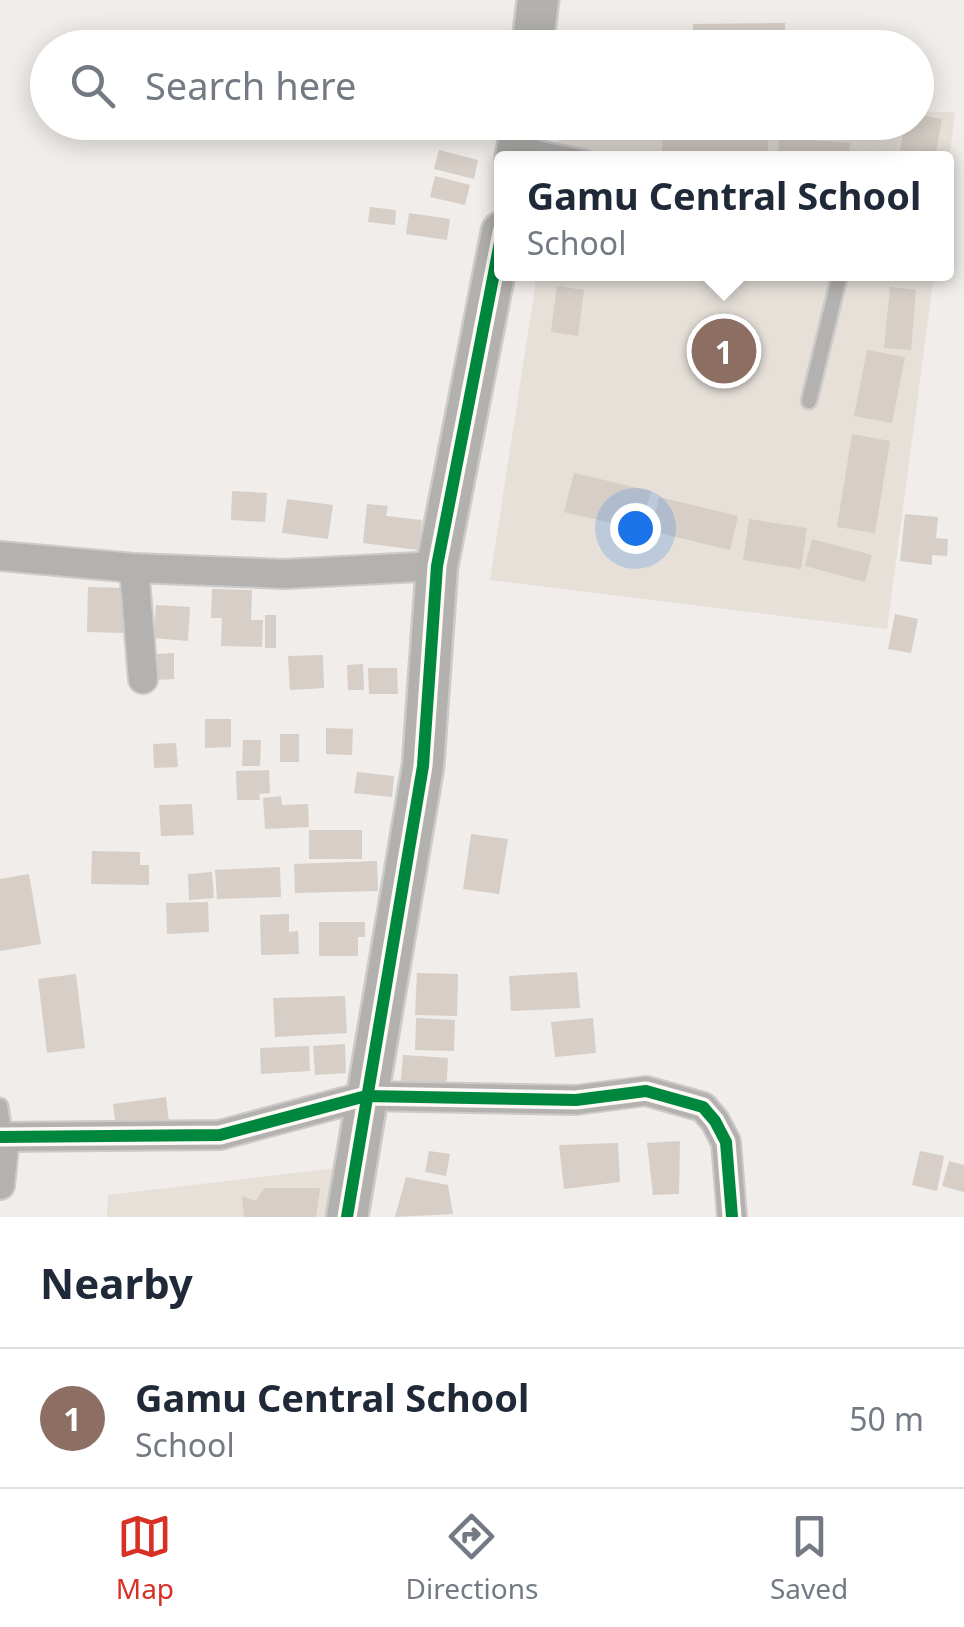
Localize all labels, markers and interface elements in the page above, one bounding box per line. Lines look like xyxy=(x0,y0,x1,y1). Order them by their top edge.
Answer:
search box xyxy=(30,30,934,140)
icon: search xyxy=(65,58,120,113)
text: Search here xyxy=(145,59,356,111)
popup xyxy=(494,151,954,281)
text: Gamu Central School xyxy=(527,169,921,221)
text: School xyxy=(527,221,626,264)
pin: 1 xyxy=(692,314,756,388)
your location xyxy=(610,503,661,554)
text: Nearby xyxy=(40,1254,193,1311)
text: Gamu Central School xyxy=(135,1371,529,1423)
text: 1 xyxy=(63,1397,82,1440)
text: 50 m xyxy=(849,1397,924,1440)
text: School xyxy=(135,1423,235,1466)
tab: Map xyxy=(116,1509,174,1607)
tab: Directions xyxy=(406,1509,538,1607)
tab: Saved xyxy=(770,1509,848,1607)

